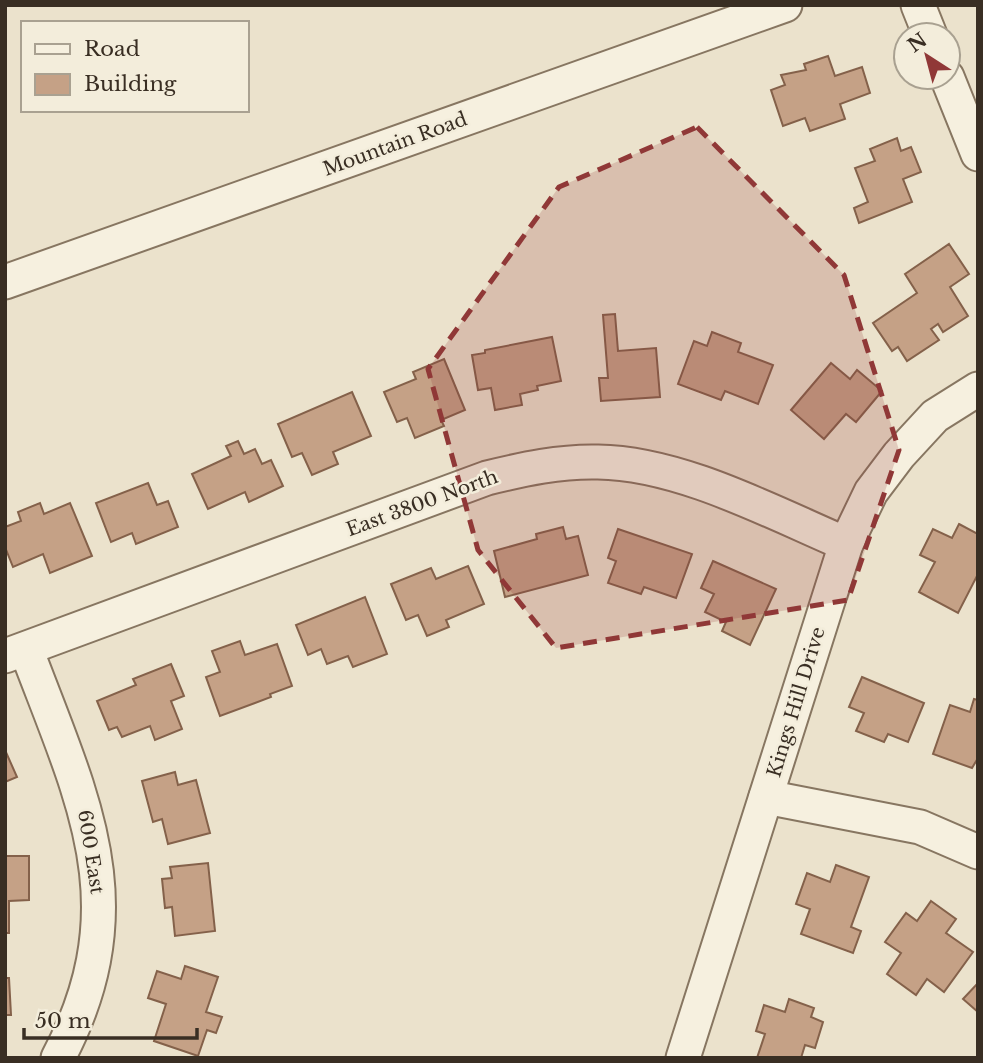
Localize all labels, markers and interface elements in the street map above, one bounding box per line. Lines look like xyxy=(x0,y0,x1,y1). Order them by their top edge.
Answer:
legend xyxy=(21,21,248,112)
north arrow xyxy=(892,21,962,91)
text: N xyxy=(903,28,931,57)
text: Road xyxy=(84,36,140,62)
text: Building xyxy=(84,71,177,97)
street label: Mountain Road xyxy=(320,107,470,181)
street label: East 3800 North xyxy=(343,465,501,541)
street label: Kings Hill Drive xyxy=(762,624,830,780)
street label: 600 East xyxy=(73,808,109,897)
scale bar xyxy=(24,996,198,1040)
text: 50 m xyxy=(35,1008,91,1034)

